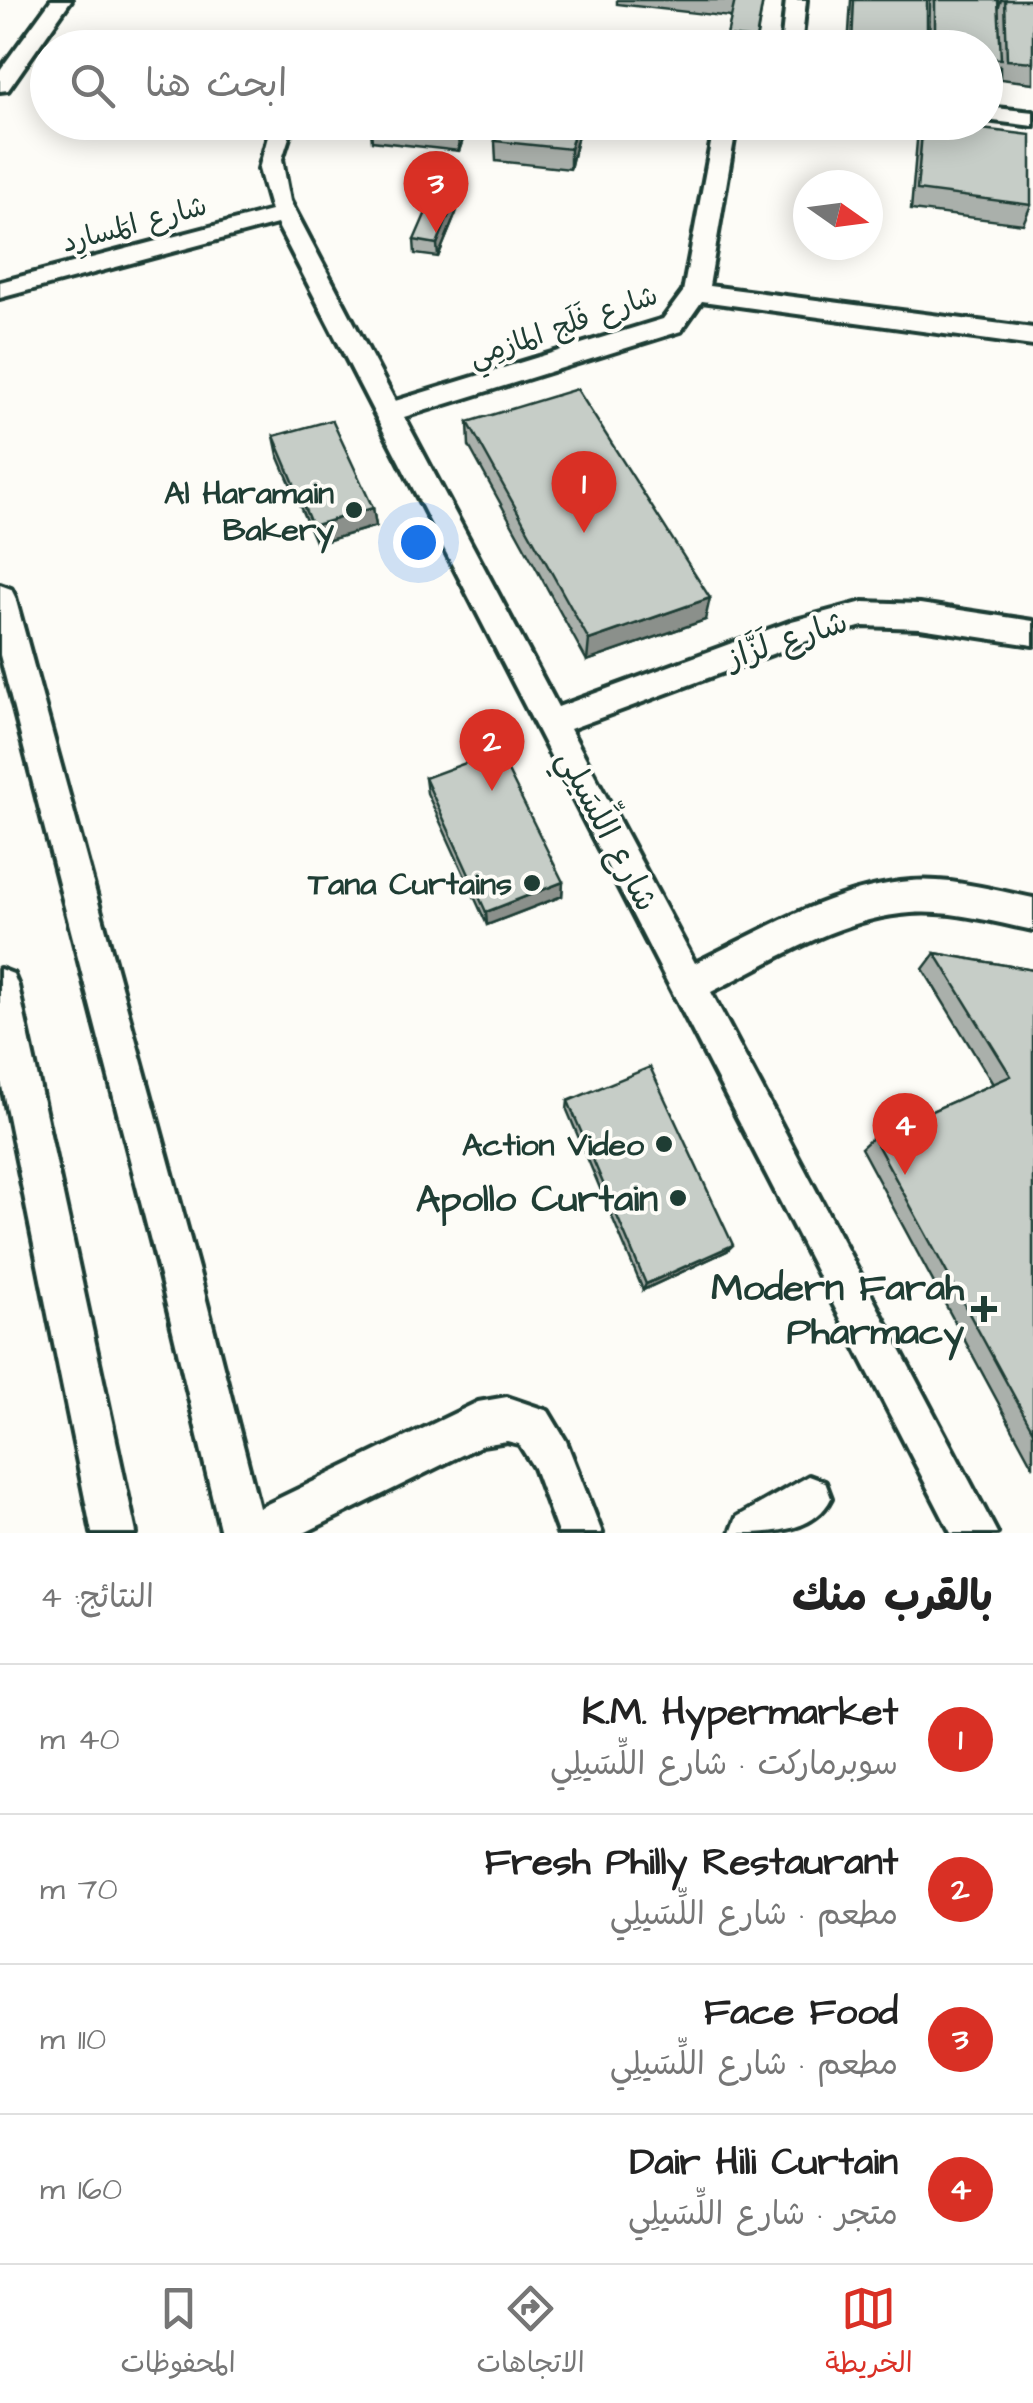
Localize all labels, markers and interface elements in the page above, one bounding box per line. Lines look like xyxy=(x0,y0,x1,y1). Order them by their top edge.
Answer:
search box xyxy=(30,30,1003,140)
icon: search xyxy=(65,58,120,113)
text: ابحث هنا xyxy=(145,59,287,111)
pin: 3 xyxy=(404,150,468,233)
north arrow xyxy=(793,170,883,260)
street label: شارع المَسارِد xyxy=(58,186,211,263)
street label: شارع فَلَج المازمِي xyxy=(464,275,664,381)
pin: 1 xyxy=(552,450,616,533)
place label: Al Haramain Bakery xyxy=(164,471,334,554)
marker: Al Haramain Bakery xyxy=(343,499,365,521)
your location xyxy=(393,517,444,568)
street label: شارع لَزَّاز xyxy=(719,600,854,682)
pin: 2 xyxy=(460,708,524,791)
street label: شارع اللِّسَيلِي xyxy=(542,739,673,921)
place label: Tana Curtains xyxy=(307,862,512,907)
marker: Tana Curtains xyxy=(521,872,543,894)
pin: 4 xyxy=(872,1092,938,1175)
place label: Action Video xyxy=(462,1123,645,1168)
marker: Action Video xyxy=(653,1133,675,1155)
place label: Apollo Curtain xyxy=(416,1174,658,1227)
marker: Apollo Curtain xyxy=(667,1187,689,1209)
place label: Modern Farah Pharmacy xyxy=(711,1263,965,1361)
marker: Modern Farah Pharmacy xyxy=(973,1298,995,1320)
text: بالقرب منك xyxy=(792,1569,993,1627)
text: النتائج: 4 xyxy=(40,1575,154,1620)
text: K.M. Hypermarket xyxy=(582,1687,898,1739)
text: 40 m xyxy=(40,1717,120,1762)
text: 1 xyxy=(958,1717,963,1762)
text: سوبرماركت · شارع اللِّسَيلِي xyxy=(550,1742,898,1787)
text: Fresh Philly Restaurant xyxy=(485,1837,898,1889)
text: 70 m xyxy=(40,1867,118,1912)
text: 2 xyxy=(951,1867,970,1912)
text: مطعم · شارع اللِّسَيلِي xyxy=(610,1892,898,1937)
text: Face Food xyxy=(704,1987,898,2039)
text: 110 m xyxy=(40,2017,106,2062)
text: 3 xyxy=(952,2017,969,2062)
text: مطعم · شارع اللِّسَيلِي xyxy=(610,2042,898,2087)
text: Dair Hili Curtain xyxy=(630,2137,898,2189)
text: 160 m xyxy=(40,2167,122,2212)
text: 4 xyxy=(950,2167,971,2212)
text: متجر · شارع اللِّسَيلِي xyxy=(628,2192,898,2237)
tab: المحفوظات xyxy=(120,2281,236,2387)
tab: الاتجاهات xyxy=(476,2281,585,2387)
tab: الخريطة xyxy=(825,2281,913,2387)

